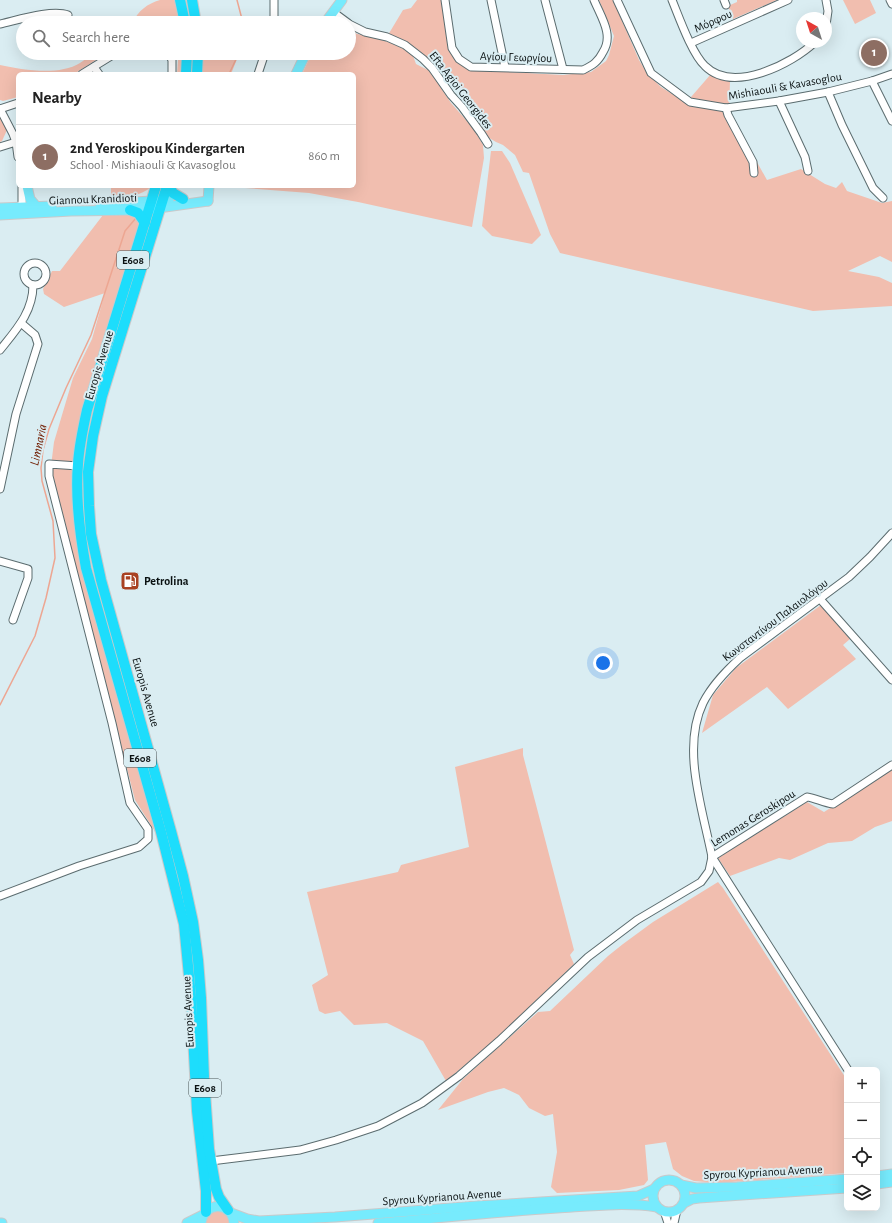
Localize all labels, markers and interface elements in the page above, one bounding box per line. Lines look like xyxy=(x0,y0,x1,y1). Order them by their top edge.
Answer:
street label: Μόρφου xyxy=(692,7,734,35)
north arrow xyxy=(796,12,832,48)
search box xyxy=(16,16,356,60)
icon: search xyxy=(30,27,52,49)
text: Search here xyxy=(62,30,130,45)
pin: 1 xyxy=(861,38,887,68)
street label: Efta Agioi Georgides xyxy=(427,49,495,131)
street label: Αγίου Γεωργίου xyxy=(480,50,552,64)
street label: Mishiaouli & Kavasoglou xyxy=(727,70,843,102)
text: Nearby xyxy=(32,89,82,106)
text: 2nd Yeroskipou Kindergarten xyxy=(70,141,245,156)
text: 1 xyxy=(43,150,47,163)
text: 860 m xyxy=(308,150,340,163)
text: School · Mishiaouli & Kavasoglou xyxy=(70,159,236,172)
street label: Giannou Kranidioti xyxy=(49,191,137,207)
road number: E608 xyxy=(117,251,149,269)
street label: Europis Avenue xyxy=(83,329,115,401)
water label: Limnaria xyxy=(28,423,50,467)
fuel station icon: Petrolina xyxy=(119,570,141,592)
place label: Petrolina xyxy=(144,575,189,587)
street label: Κωνσταντίνου Παλαιολόγου xyxy=(720,576,830,663)
your location xyxy=(593,653,613,673)
street label: Europis Avenue xyxy=(130,656,162,728)
road number: E608 xyxy=(124,749,156,767)
street label: Lemonas Geroskipou xyxy=(709,787,797,849)
street label: Europis Avenue xyxy=(180,976,196,1048)
map controls xyxy=(844,1067,880,1211)
button: + xyxy=(844,1067,880,1103)
road number: E608 xyxy=(189,1079,221,1097)
button: − xyxy=(844,1103,880,1139)
button: locate xyxy=(844,1139,880,1175)
street label: Spyrou Kyprianou Avenue xyxy=(703,1163,823,1182)
button: layers xyxy=(844,1175,880,1211)
street label: Spyrou Kyprianou Avenue xyxy=(382,1187,502,1208)

